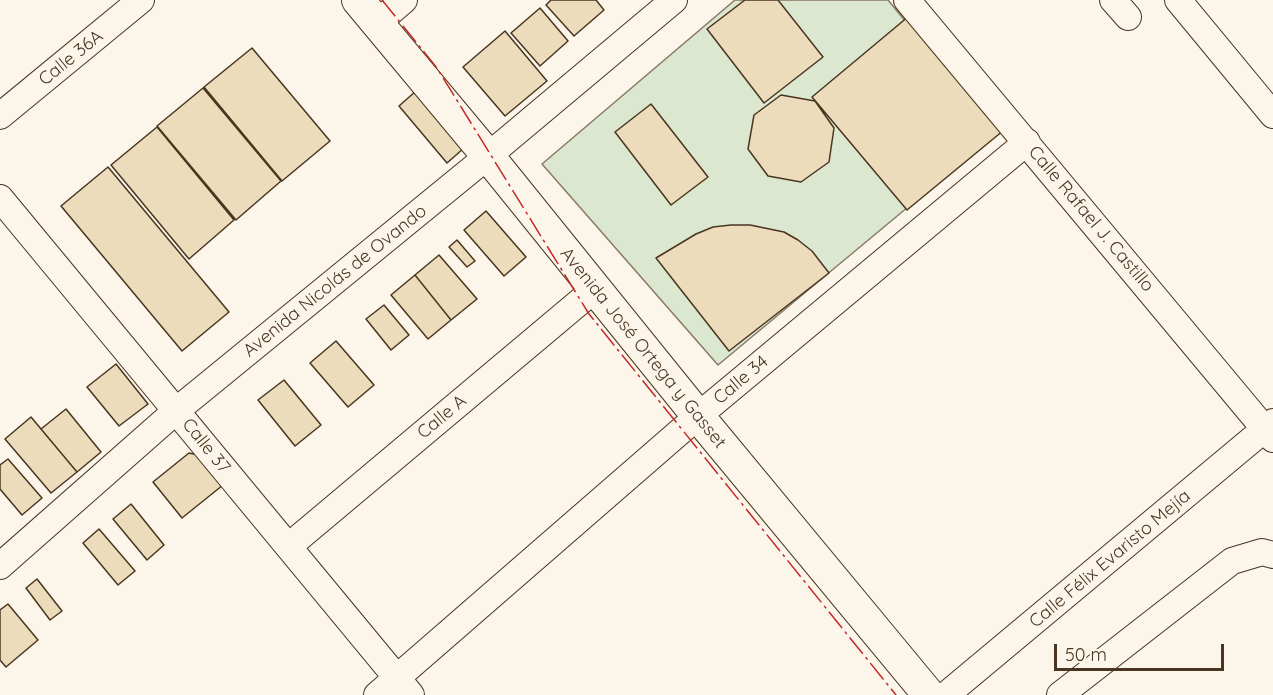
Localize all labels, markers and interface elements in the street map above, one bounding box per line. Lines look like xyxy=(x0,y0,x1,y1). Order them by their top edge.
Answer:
street label: Calle 36A xyxy=(34,26,108,90)
street label: Calle Rafael J. Castillo xyxy=(1024,142,1158,296)
street label: Avenida Nicolás de Ovando xyxy=(239,200,431,362)
street label: Avenida José Ortega y Gasset xyxy=(555,243,731,453)
street label: Calle 34 xyxy=(709,351,773,409)
street label: Calle A xyxy=(413,390,471,444)
street label: Calle 37 xyxy=(177,414,235,478)
street label: Calle Félix Evaristo Mejía xyxy=(1025,485,1195,633)
scale bar xyxy=(1057,632,1226,670)
text: 50 m xyxy=(1065,643,1107,666)

